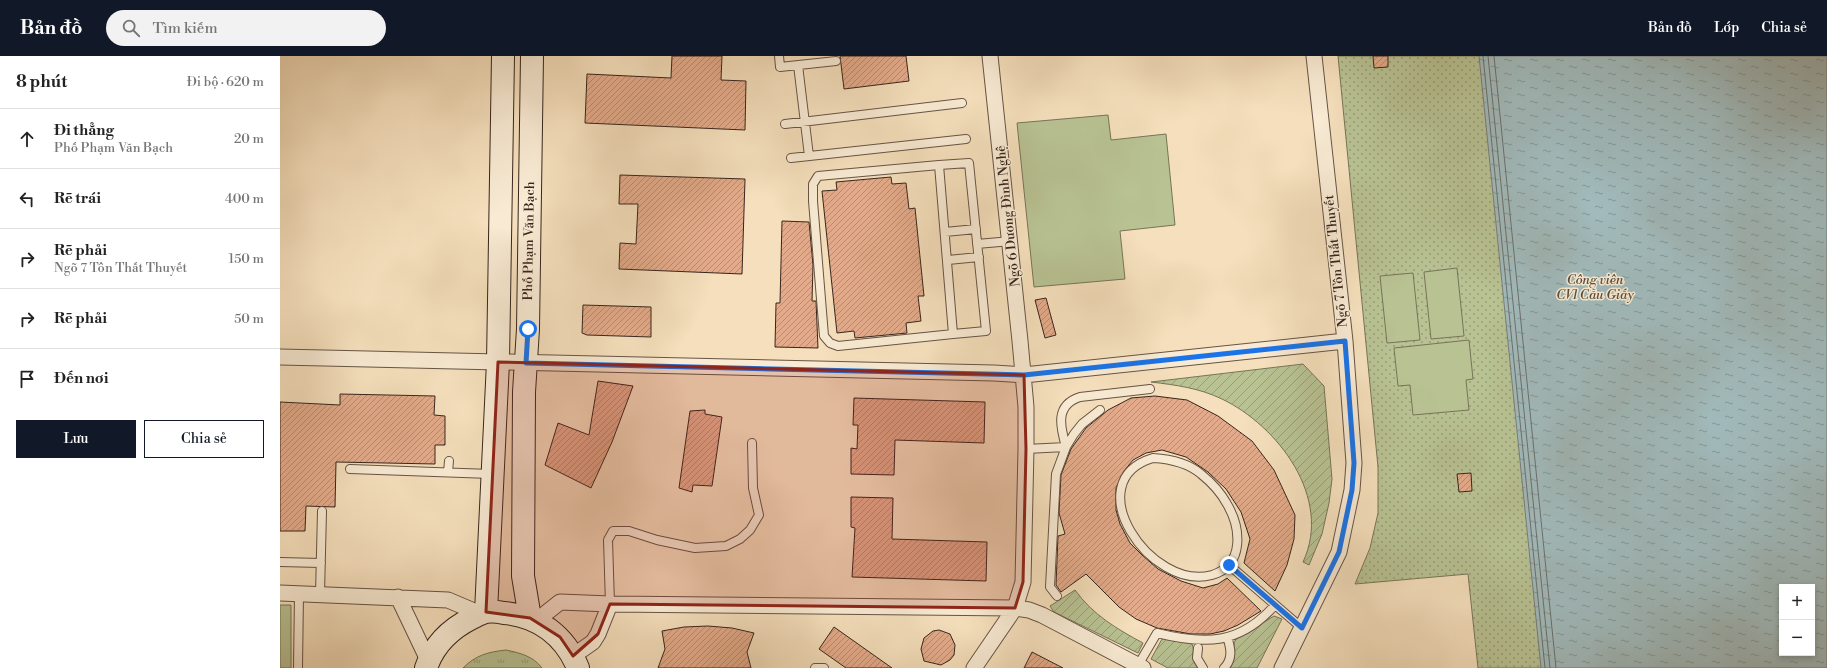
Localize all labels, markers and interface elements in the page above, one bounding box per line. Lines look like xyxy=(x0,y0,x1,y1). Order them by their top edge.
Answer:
search box xyxy=(106,10,386,46)
text: Bản đồ xyxy=(20,16,82,40)
icon: search xyxy=(120,17,142,39)
text: Tìm kiếm xyxy=(152,19,218,38)
text: Bản đồ xyxy=(1648,19,1692,37)
text: Lớp xyxy=(1714,19,1739,37)
text: Chia sẻ xyxy=(1761,19,1807,37)
text: 8 phút xyxy=(16,71,67,93)
text: Đi bộ · 620 m xyxy=(187,74,264,90)
text: Đi thẳng xyxy=(54,121,114,140)
icon: ahead xyxy=(16,128,38,150)
text: 20 m xyxy=(234,131,264,147)
text: Phố Phạm Văn Bạch xyxy=(54,140,173,156)
street label: Ngõ 6 Dương Đình Nghệ xyxy=(993,144,1023,288)
street label: Phố Phạm Văn Bạch xyxy=(520,181,538,301)
icon: left xyxy=(16,188,38,210)
text: Rẽ trái xyxy=(54,189,101,208)
text: 400 m xyxy=(225,191,264,207)
street label: Ngõ 7 Tôn Thất Thuyết xyxy=(1321,194,1351,328)
text: Rẽ phải xyxy=(54,241,107,260)
icon: right xyxy=(16,248,38,270)
text: 150 m xyxy=(229,251,264,267)
text: Ngõ 7 Tôn Thất Thuyết xyxy=(54,260,187,276)
park label: Công viên CV1 Cầu Giấy xyxy=(1556,272,1634,303)
icon: right xyxy=(16,308,38,330)
text: Rẽ phải xyxy=(54,309,107,328)
text: 50 m xyxy=(234,311,264,327)
route start xyxy=(519,320,537,338)
icon: arrive xyxy=(16,368,38,390)
text: Đến nơi xyxy=(54,369,108,388)
button: Lưu xyxy=(16,420,136,458)
button: Chia sẻ xyxy=(144,420,264,458)
route end xyxy=(1220,556,1238,574)
map controls xyxy=(1779,584,1815,656)
button: + xyxy=(1779,584,1815,620)
button: − xyxy=(1779,620,1815,656)

